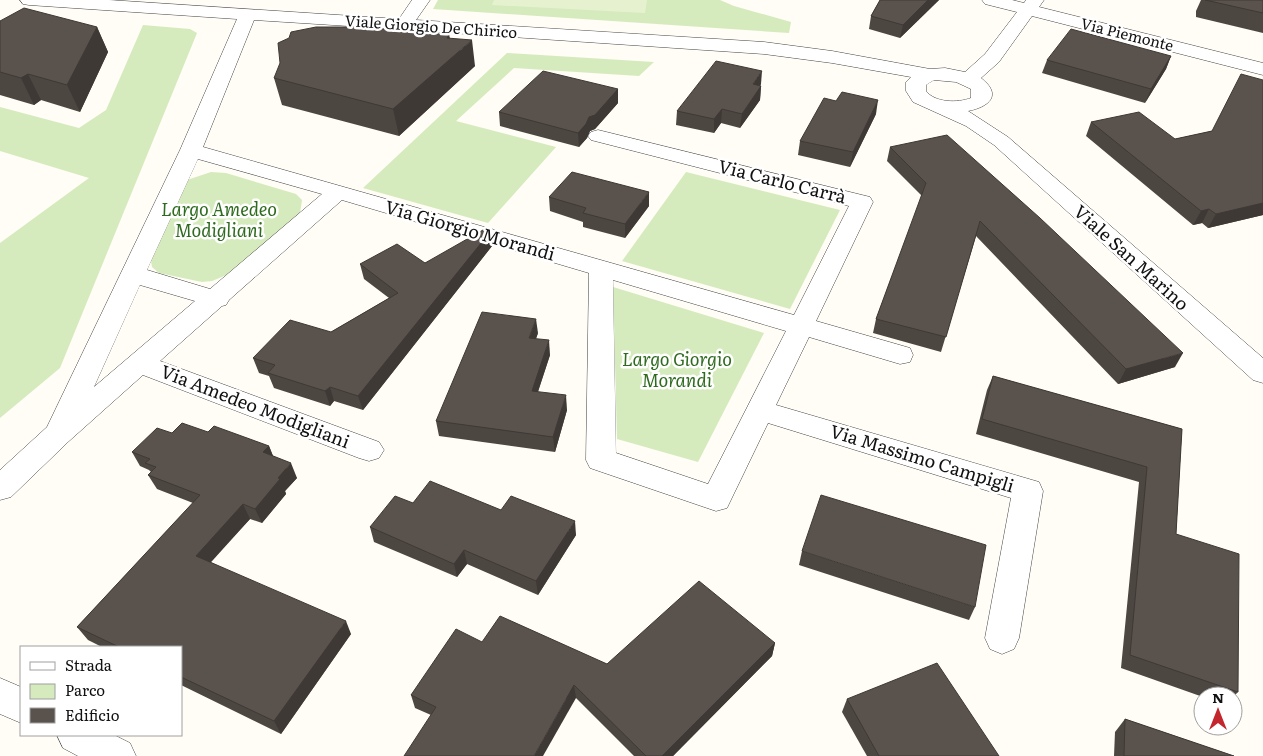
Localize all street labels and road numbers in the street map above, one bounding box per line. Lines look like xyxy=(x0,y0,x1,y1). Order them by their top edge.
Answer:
street label: Viale Giorgio De Chirico xyxy=(344,8,518,43)
street label: Via Piemonte xyxy=(1079,11,1176,56)
street label: Via Carlo Carrà xyxy=(716,152,849,210)
street label: Via Giorgio Morandi xyxy=(382,192,559,267)
street label: Viale San Marino xyxy=(1068,198,1196,316)
street label: Via Amedeo Modigliani xyxy=(157,357,354,454)
street label: Via Massimo Campigli xyxy=(827,417,1018,498)

